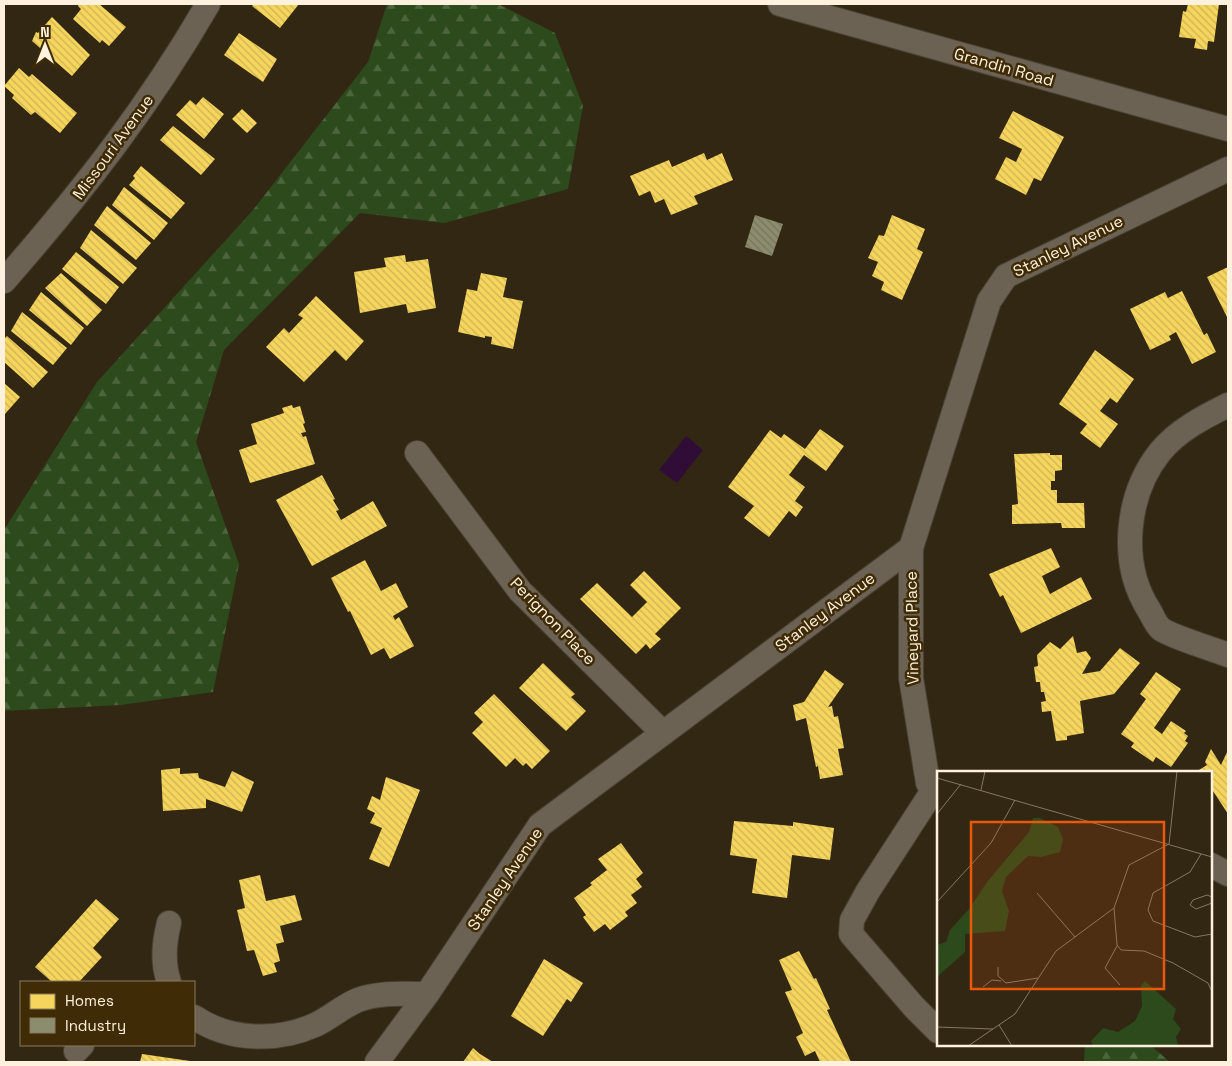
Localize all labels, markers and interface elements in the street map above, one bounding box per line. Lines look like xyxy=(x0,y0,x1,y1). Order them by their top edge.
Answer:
north arrow xyxy=(20,20,70,70)
text: N xyxy=(40,23,50,41)
street label: Grandin Road xyxy=(952,43,1056,91)
street label: Missouri Avenue xyxy=(68,90,158,204)
street label: Stanley Avenue xyxy=(1010,210,1126,282)
street label: Stanley Avenue xyxy=(771,568,879,656)
street label: Vineyard Place xyxy=(901,571,923,685)
street label: Perignon Place xyxy=(506,573,600,669)
inset map xyxy=(937,771,1212,1046)
street label: Stanley Avenue xyxy=(463,823,547,935)
legend xyxy=(20,981,195,1046)
text: Homes xyxy=(65,991,114,1010)
text: Industry xyxy=(65,1016,126,1035)

